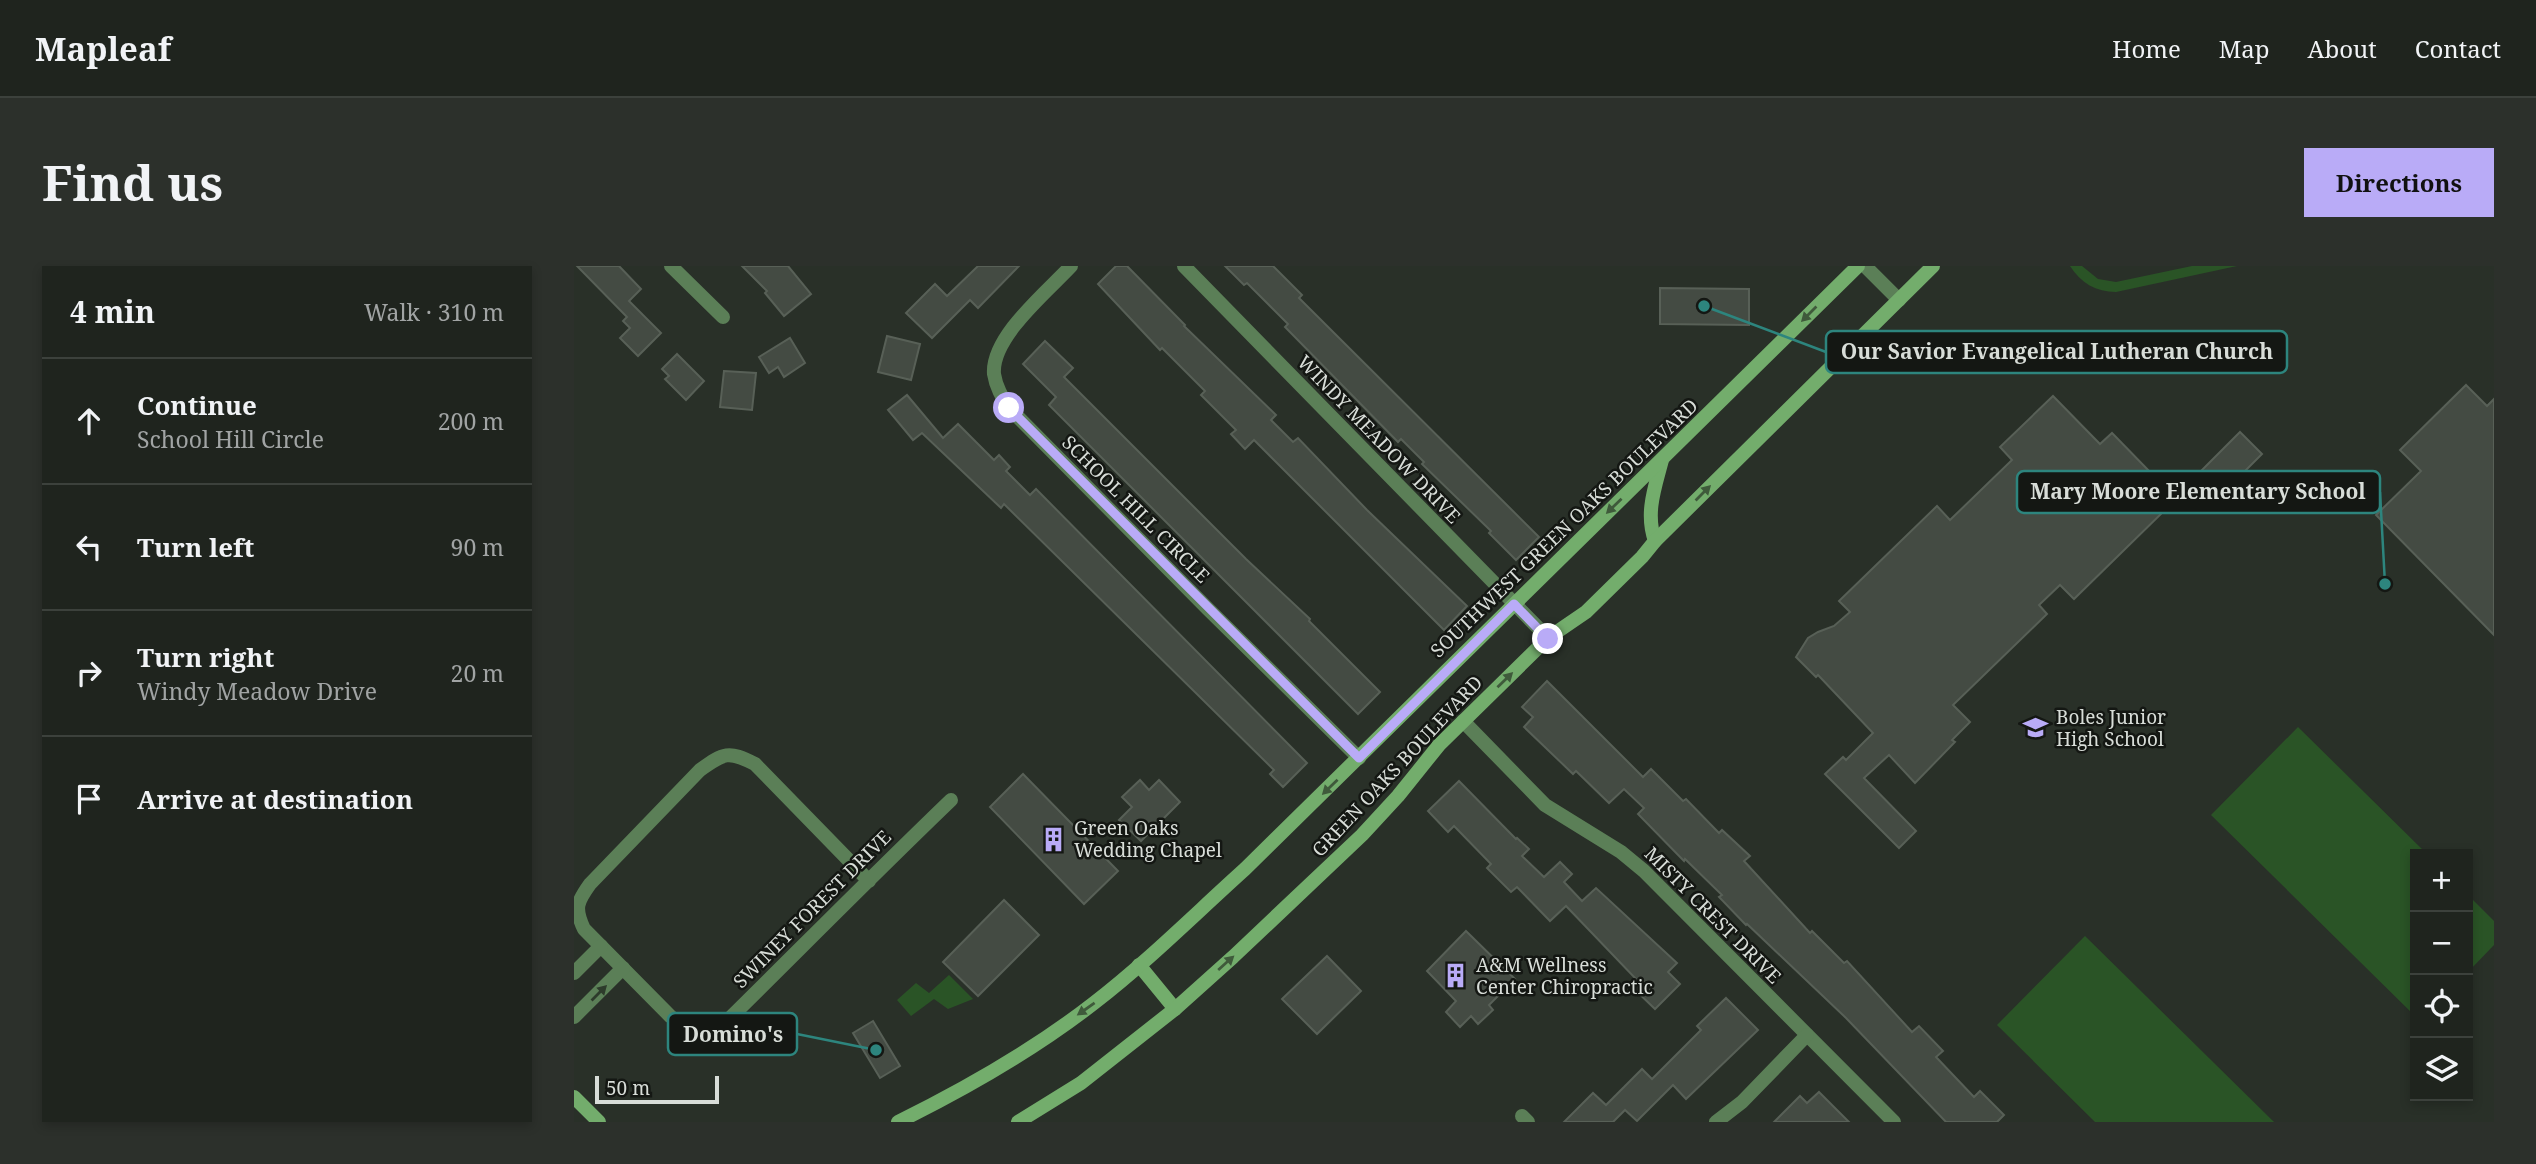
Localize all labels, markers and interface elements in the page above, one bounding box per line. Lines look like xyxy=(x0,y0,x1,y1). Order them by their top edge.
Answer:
text: Mapleaf xyxy=(35,26,171,71)
text: Home xyxy=(2112,32,2181,65)
text: Map xyxy=(2219,32,2270,65)
text: About xyxy=(2308,32,2377,65)
text: Contact xyxy=(2415,32,2501,65)
button: Directions xyxy=(2304,148,2494,217)
text: Find us xyxy=(42,149,223,215)
text: 4 min xyxy=(70,291,155,332)
text: Walk · 310 m xyxy=(364,296,504,328)
one-way arrow xyxy=(1802,305,1818,322)
callout: Our Savior Evangelical Lutheran Church xyxy=(1826,331,2287,373)
text: Our Savior Evangelical Lutheran Church xyxy=(1841,337,2273,365)
street label: WINDY MEADOW DRIVE xyxy=(1292,349,1467,529)
text: Continue xyxy=(137,387,257,423)
route start xyxy=(993,392,1024,423)
street label: SOUTHWEST GREEN OAKS BOULEVARD xyxy=(1425,393,1703,663)
icon: ahead xyxy=(70,402,108,440)
text: 200 m xyxy=(438,405,504,437)
text: School Hill Circle xyxy=(137,423,324,455)
street label: SCHOOL HILL CIRCLE xyxy=(1057,430,1216,589)
callout: Mary Moore Elementary School xyxy=(2017,471,2380,513)
text: Mary Moore Elementary School xyxy=(2030,477,2366,505)
one-way arrow xyxy=(1694,485,1711,501)
one-way arrow xyxy=(1606,498,1623,514)
icon: left xyxy=(70,528,108,566)
text: Turn left xyxy=(137,529,254,565)
text: 90 m xyxy=(451,531,504,563)
route end xyxy=(1532,623,1563,654)
text: Turn right xyxy=(137,639,274,675)
icon: right xyxy=(70,654,108,692)
text: 20 m xyxy=(451,657,504,689)
street label: GREEN OAKS BOULEVARD xyxy=(1306,670,1488,862)
one-way arrow xyxy=(1496,672,1513,688)
text: Windy Meadow Drive xyxy=(137,675,377,707)
place label: Boles Junior High School xyxy=(2056,704,2166,752)
school or university icon: Boles Junior High School xyxy=(2022,714,2050,742)
one-way arrow xyxy=(1322,778,1339,794)
icon: arrive xyxy=(70,780,108,818)
text: Arrive at destination xyxy=(137,781,413,817)
place label: Green Oaks Wedding Chapel xyxy=(1074,815,1222,863)
street label: SWINEY FOREST DRIVE xyxy=(727,824,897,994)
building icon: Green Oaks Wedding Chapel xyxy=(1040,825,1068,853)
street label: MISTY CREST DRIVE xyxy=(1639,841,1787,989)
map controls xyxy=(2410,849,2473,1101)
button: + xyxy=(2410,849,2473,912)
button: − xyxy=(2410,912,2473,975)
place label: A&M Wellness Center Chiropractic xyxy=(1476,952,1653,1000)
one-way arrow xyxy=(1217,956,1234,972)
building icon: A&M Wellness Center Chiropractic xyxy=(1442,962,1470,990)
button: locate xyxy=(2410,975,2473,1038)
one-way arrow xyxy=(590,984,607,1001)
one-way arrow xyxy=(1077,1002,1095,1016)
callout: Domino's xyxy=(668,1013,797,1055)
text: Domino's xyxy=(683,1020,783,1048)
button: layers xyxy=(2410,1038,2473,1101)
scale bar xyxy=(595,1073,719,1105)
text: 50 m xyxy=(606,1075,650,1101)

